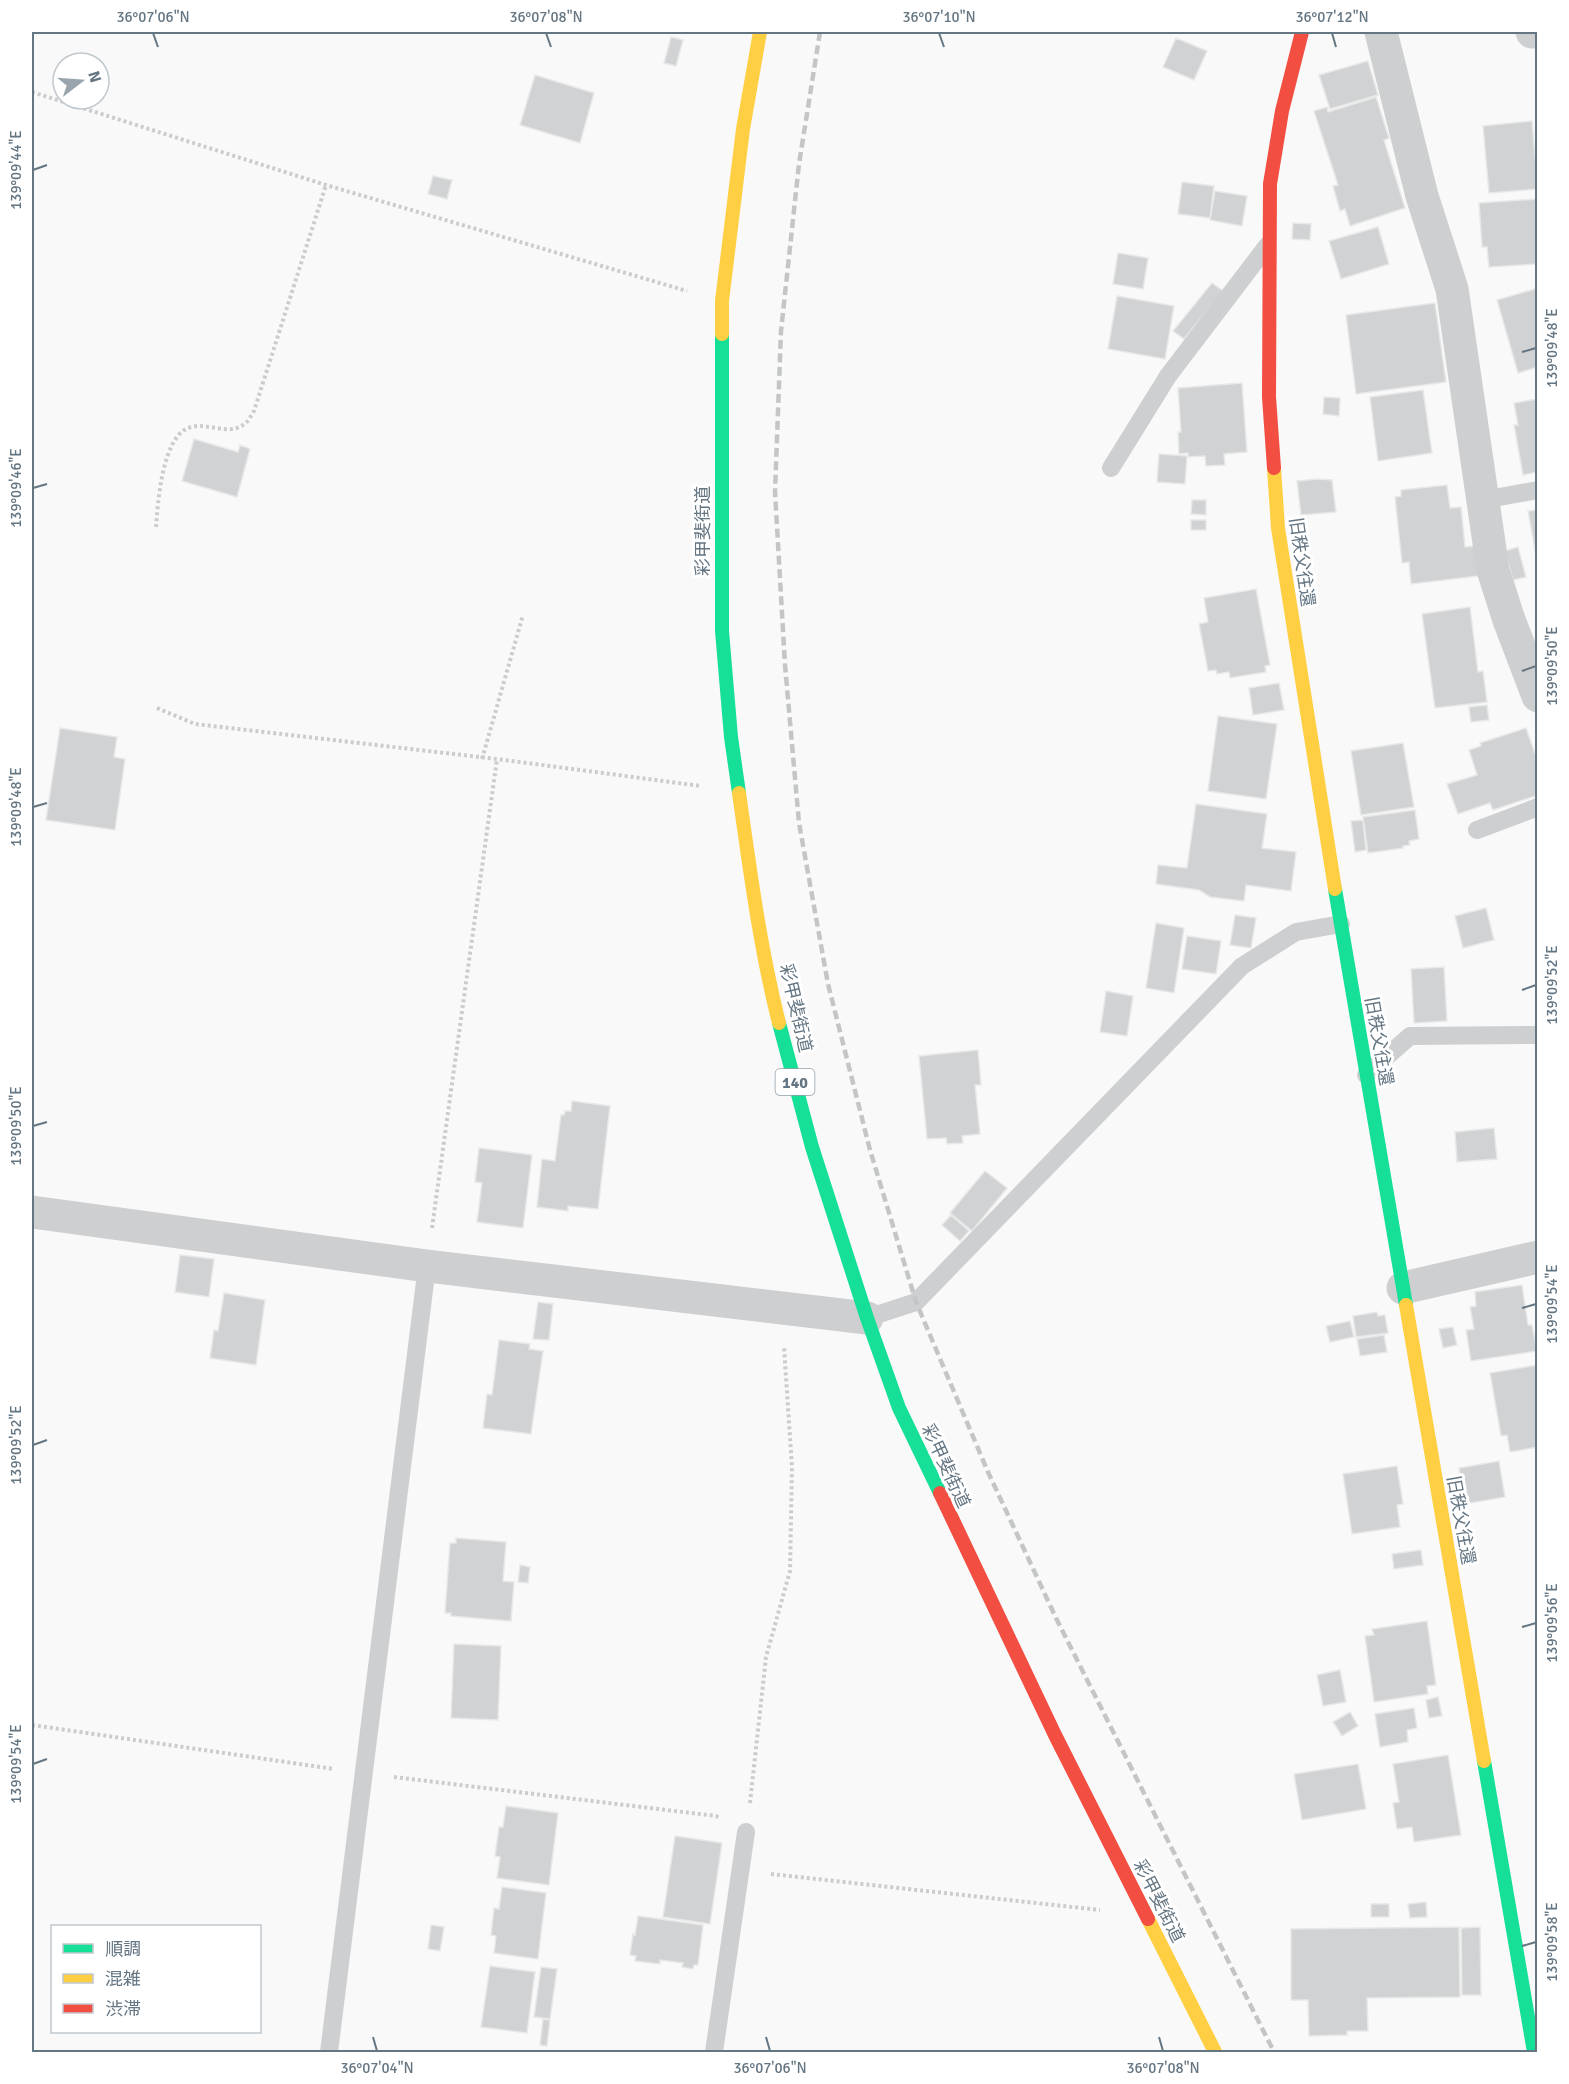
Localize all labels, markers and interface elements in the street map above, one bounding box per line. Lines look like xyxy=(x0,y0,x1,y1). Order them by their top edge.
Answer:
text: 36°07'06"N xyxy=(116,8,190,26)
text: 36°07'08"N xyxy=(509,8,583,26)
text: 36°07'10"N xyxy=(902,8,976,26)
text: 36°07'12"N xyxy=(1295,8,1369,26)
north arrow xyxy=(51,51,111,111)
text: N xyxy=(83,69,106,85)
text: 139°09'44"E xyxy=(7,130,25,210)
text: 139°09'48"E xyxy=(1543,308,1561,388)
text: 139°09'46"E xyxy=(7,448,25,528)
street label: 彩甲斐街道 xyxy=(692,486,714,576)
street label: 旧秩父往還 xyxy=(1285,516,1319,608)
text: 139°09'50"E xyxy=(1543,626,1561,706)
text: 139°09'48"E xyxy=(7,767,25,847)
text: 139°09'52"E xyxy=(1543,945,1561,1025)
street label: 彩甲斐街道 xyxy=(775,962,817,1054)
street label: 旧秩父往還 xyxy=(1360,995,1398,1087)
road number: 140 xyxy=(776,1069,814,1095)
text: 139°09'50"E xyxy=(7,1086,25,1166)
text: 139°09'54"E xyxy=(1543,1264,1561,1344)
text: 139°09'52"E xyxy=(7,1405,25,1485)
street label: 彩甲斐街道 xyxy=(917,1421,975,1511)
street label: 旧秩父往還 xyxy=(1442,1474,1480,1566)
text: 139°09'56"E xyxy=(1543,1583,1561,1663)
text: 139°09'54"E xyxy=(7,1724,25,1804)
street label: 彩甲斐街道 xyxy=(1129,1856,1189,1946)
text: 139°09'58"E xyxy=(1543,1902,1561,1982)
legend xyxy=(51,1925,261,2033)
text: 順調 xyxy=(105,1938,141,1960)
text: 混雑 xyxy=(105,1968,141,1990)
text: 渋滞 xyxy=(105,1998,141,2020)
text: 36°07'04"N xyxy=(340,2059,414,2077)
text: 36°07'06"N xyxy=(733,2059,807,2077)
text: 36°07'08"N xyxy=(1126,2059,1200,2077)

